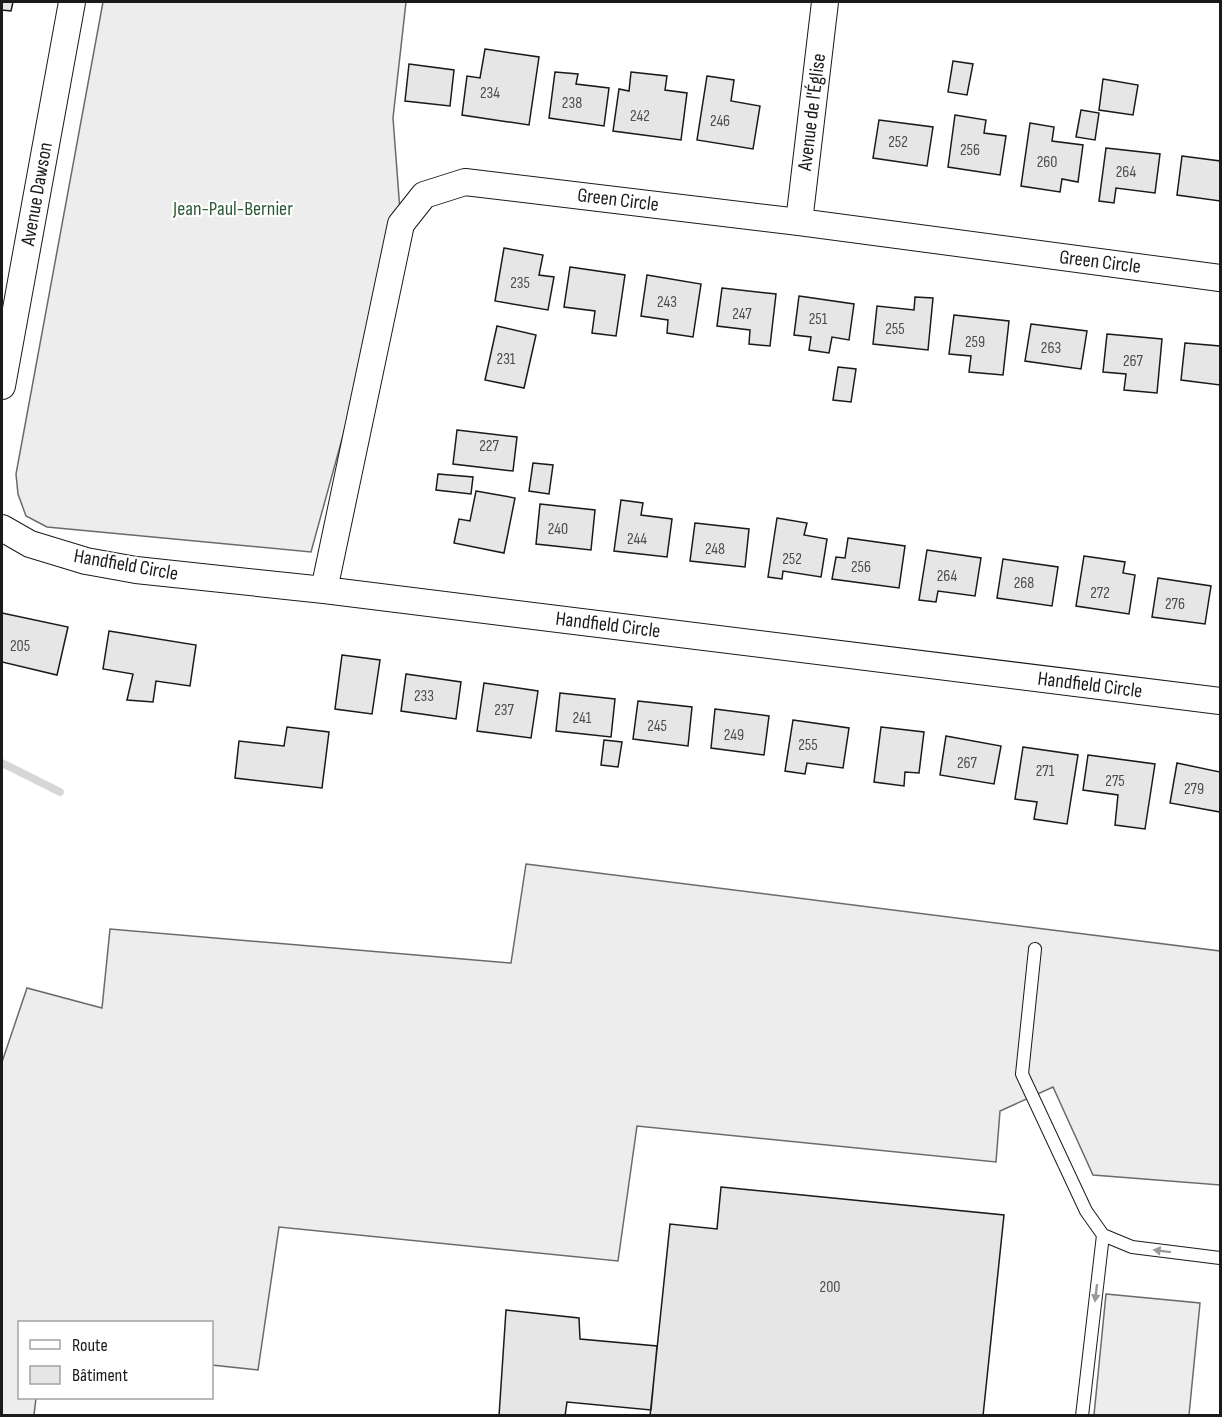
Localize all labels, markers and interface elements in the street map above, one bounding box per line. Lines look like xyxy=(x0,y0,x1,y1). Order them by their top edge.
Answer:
street label: Avenue de l'Église xyxy=(793,52,831,173)
house number: 234 xyxy=(480,84,500,103)
house number: 238 xyxy=(562,94,582,113)
house number: 242 xyxy=(630,107,650,126)
house number: 246 xyxy=(710,112,730,131)
house number: 252 xyxy=(888,133,908,152)
street label: Avenue Dawson xyxy=(16,140,58,249)
house number: 256 xyxy=(960,141,980,160)
house number: 260 xyxy=(1037,153,1057,172)
house number: 264 xyxy=(1116,163,1137,182)
street label: Green Circle xyxy=(576,183,660,217)
park label: Jean-Paul-Bernier xyxy=(172,197,293,221)
street label: Green Circle xyxy=(1058,245,1142,279)
house number: 235 xyxy=(510,274,530,293)
house number: 243 xyxy=(657,293,677,312)
house number: 247 xyxy=(732,305,752,324)
house number: 251 xyxy=(809,310,828,329)
house number: 255 xyxy=(885,320,905,339)
house number: 259 xyxy=(965,333,985,352)
house number: 263 xyxy=(1041,339,1061,358)
house number: 231 xyxy=(497,350,516,369)
house number: 267 xyxy=(1123,352,1144,371)
house number: 227 xyxy=(479,437,499,456)
house number: 240 xyxy=(548,520,568,539)
house number: 244 xyxy=(627,530,647,549)
house number: 248 xyxy=(705,540,725,559)
street label: Handfield Circle xyxy=(72,544,180,586)
house number: 252 xyxy=(782,550,802,569)
house number: 256 xyxy=(851,558,871,577)
house number: 264 xyxy=(937,567,958,586)
house number: 268 xyxy=(1014,574,1034,593)
house number: 272 xyxy=(1090,584,1110,603)
house number: 276 xyxy=(1165,595,1185,614)
street label: Handfield Circle xyxy=(554,607,662,643)
house number: 205 xyxy=(10,637,30,656)
street label: Handfield Circle xyxy=(1036,667,1144,703)
house number: 233 xyxy=(414,687,434,706)
house number: 237 xyxy=(494,701,514,720)
house number: 241 xyxy=(573,709,592,728)
house number: 245 xyxy=(647,717,667,736)
house number: 249 xyxy=(724,726,744,745)
house number: 255 xyxy=(798,736,818,755)
house number: 267 xyxy=(957,754,978,773)
house number: 271 xyxy=(1036,762,1055,781)
house number: 275 xyxy=(1105,772,1125,791)
house number: 279 xyxy=(1184,780,1204,799)
one-way arrow xyxy=(1153,1246,1172,1255)
house number: 200 xyxy=(820,1278,840,1297)
one-way arrow xyxy=(1092,1284,1101,1303)
legend xyxy=(18,1321,213,1399)
text: Route xyxy=(72,1335,108,1356)
text: Bâtiment xyxy=(72,1365,128,1386)

